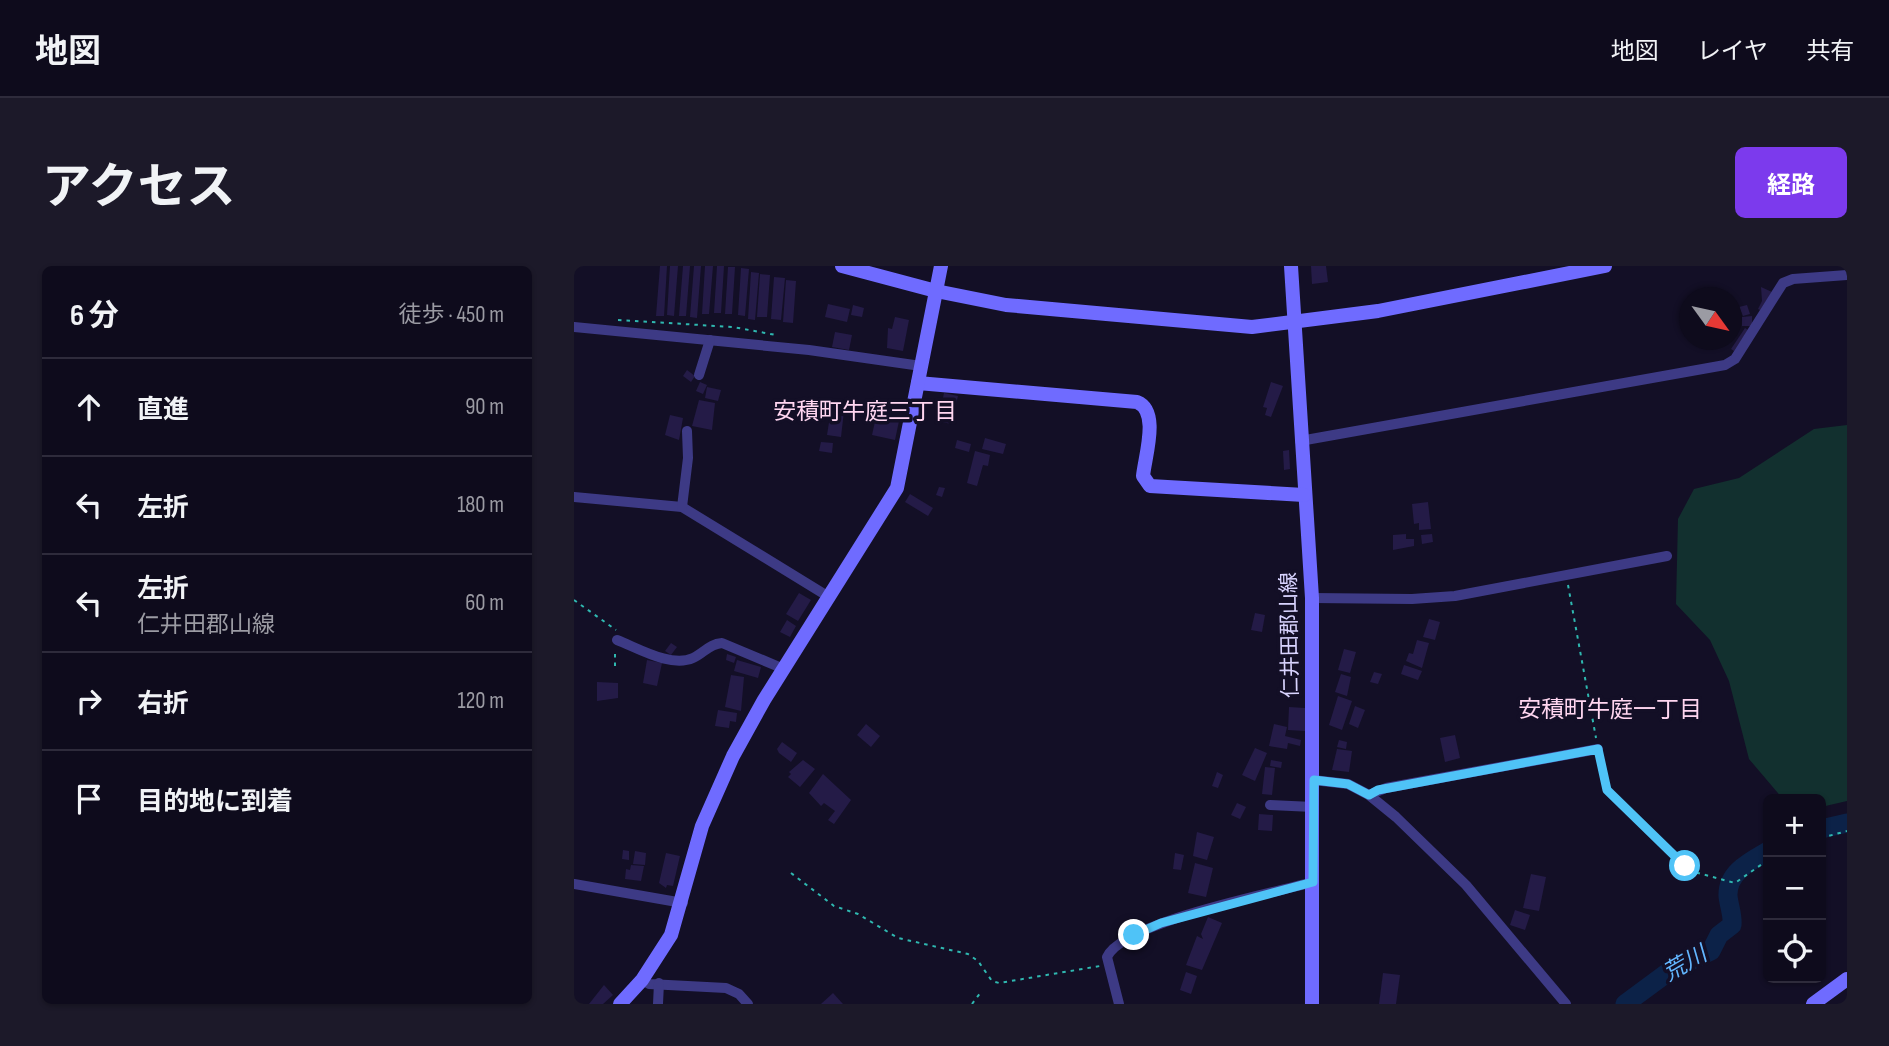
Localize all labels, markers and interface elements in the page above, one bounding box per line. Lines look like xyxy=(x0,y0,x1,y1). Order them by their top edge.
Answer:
text: 地図 xyxy=(35,32,101,72)
text: 地図 xyxy=(1611,37,1659,66)
text: レイヤ xyxy=(1697,37,1768,66)
text: 共有 xyxy=(1806,37,1854,66)
button: 経路 xyxy=(1735,147,1847,218)
text: アクセス xyxy=(42,159,236,218)
north arrow xyxy=(1679,287,1742,350)
text: 6 分 xyxy=(70,298,119,334)
text: 徒歩 · 450 m xyxy=(399,301,504,329)
icon: ahead xyxy=(70,388,108,426)
text: 90 m xyxy=(465,393,504,421)
text: 直進 xyxy=(137,395,189,426)
district label: 安積町牛庭三丁目 xyxy=(773,398,957,426)
icon: left xyxy=(70,486,108,524)
text: 180 m xyxy=(457,491,504,519)
text: 左折 xyxy=(137,493,189,524)
street label: 仁井田郡山線 xyxy=(1276,572,1304,698)
text: 左折 xyxy=(137,574,189,605)
icon: left xyxy=(70,584,108,622)
text: 60 m xyxy=(465,589,504,617)
text: 仁井田郡山線 xyxy=(137,611,275,639)
icon: right xyxy=(70,682,108,720)
text: 120 m xyxy=(458,687,504,715)
text: 右折 xyxy=(137,689,189,720)
district label: 安積町牛庭一丁目 xyxy=(1518,696,1702,724)
icon: arrive xyxy=(70,780,108,818)
text: 目的地に到着 xyxy=(137,787,293,818)
map controls xyxy=(1763,794,1826,983)
button: + xyxy=(1763,794,1826,857)
route start xyxy=(1669,850,1700,881)
button: − xyxy=(1763,857,1826,920)
route end xyxy=(1118,919,1149,950)
button: locate xyxy=(1763,920,1826,983)
water label: 荒川 xyxy=(1658,939,1715,988)

